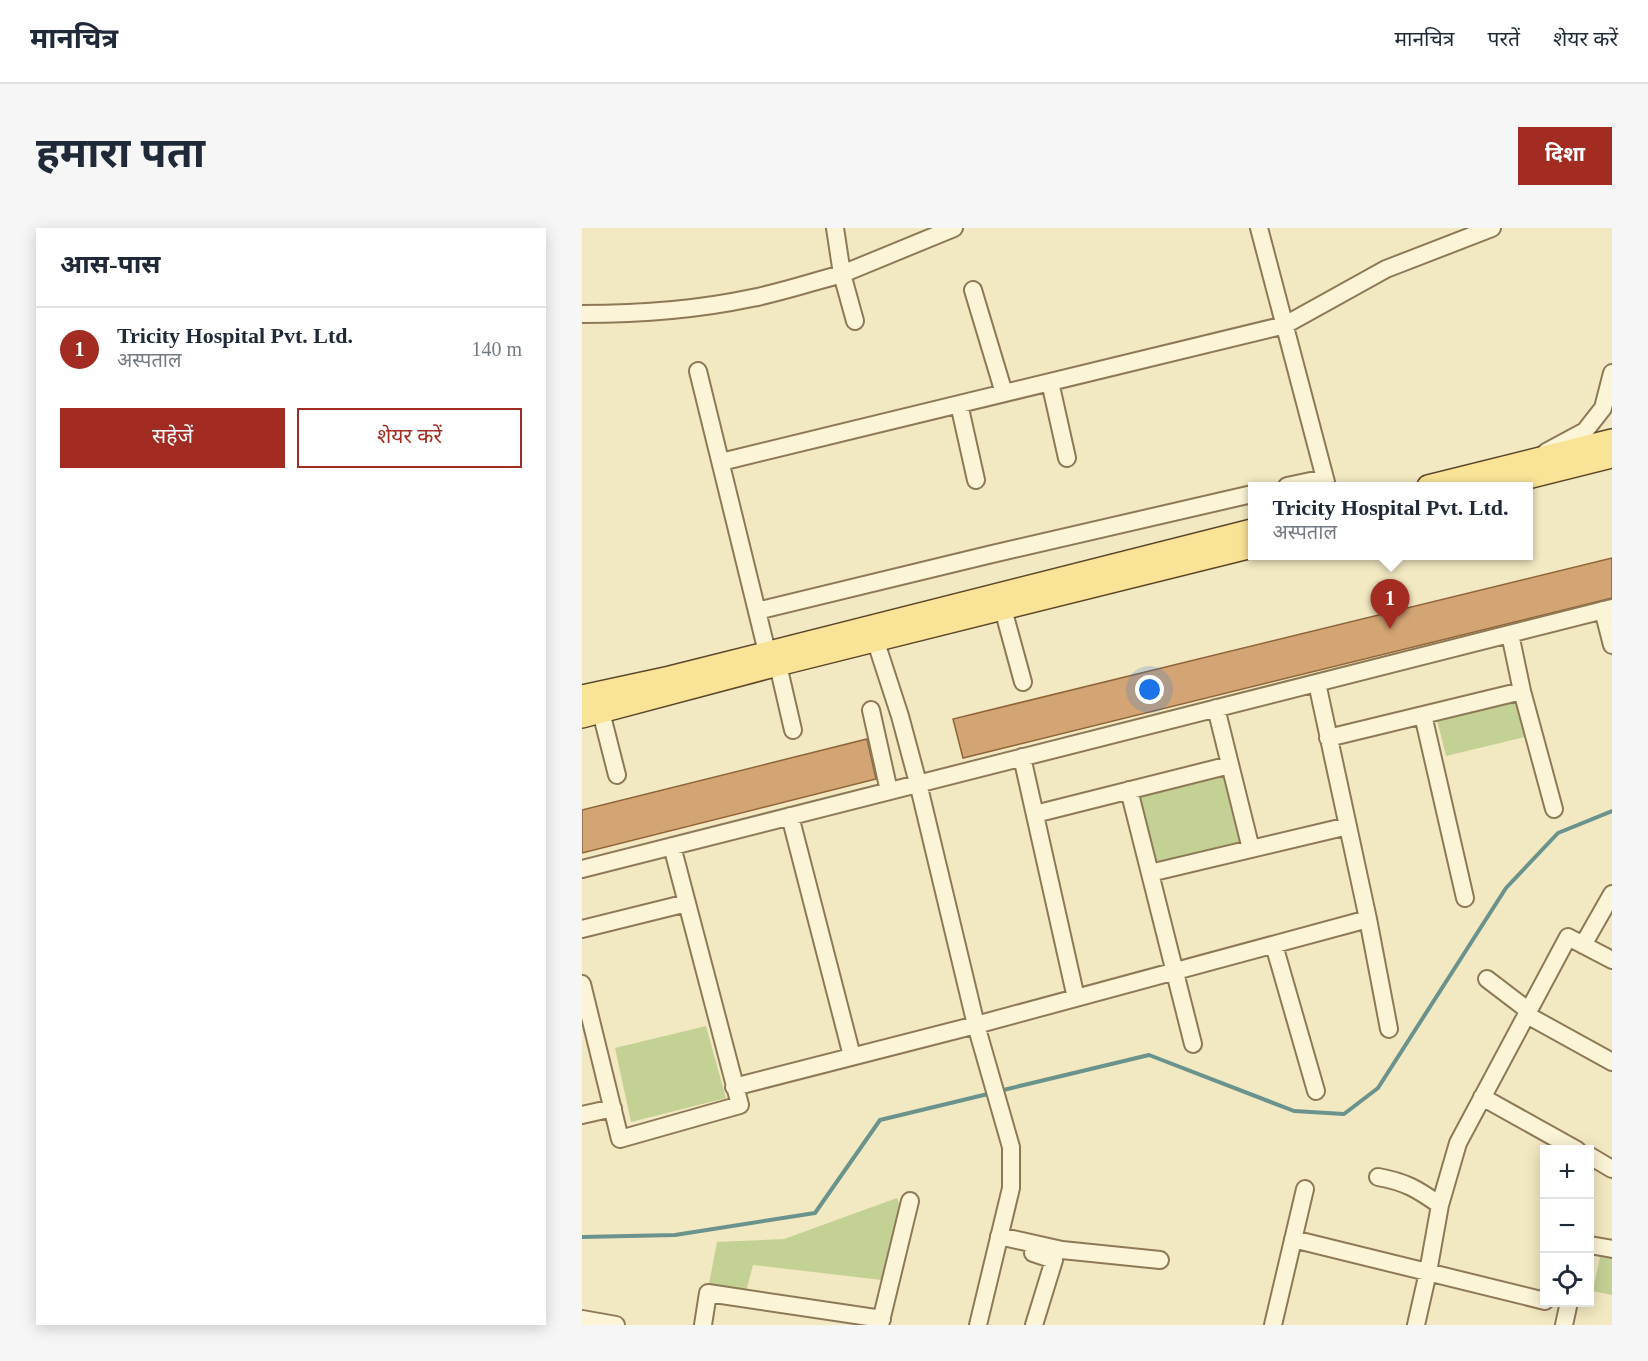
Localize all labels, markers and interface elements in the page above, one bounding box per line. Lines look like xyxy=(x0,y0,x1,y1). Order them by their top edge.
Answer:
text: मानचित्र xyxy=(30,23,118,54)
text: मानचित्र xyxy=(1394,27,1454,51)
text: परतें xyxy=(1487,27,1520,51)
text: शेयर करें xyxy=(1553,27,1618,51)
button: दिशा xyxy=(1518,127,1612,185)
text: हमारा पता xyxy=(36,130,205,176)
text: आस-पास xyxy=(60,250,160,279)
text: Tricity Hospital Pvt. Ltd. xyxy=(117,323,353,348)
text: 1 xyxy=(75,338,85,360)
text: 140 m xyxy=(471,338,522,360)
text: अस्पताल xyxy=(117,349,182,371)
button: सहेजें xyxy=(60,408,285,468)
button: शेयर करें xyxy=(297,408,522,468)
popup xyxy=(1248,482,1533,560)
text: Tricity Hospital Pvt. Ltd. xyxy=(1272,495,1509,520)
text: अस्पताल xyxy=(1272,521,1337,543)
pin: 1 xyxy=(1370,580,1410,629)
your location xyxy=(1135,675,1164,704)
map controls xyxy=(1540,1145,1594,1307)
button: + xyxy=(1540,1145,1594,1199)
button: − xyxy=(1540,1199,1594,1253)
button: locate xyxy=(1540,1253,1594,1307)

